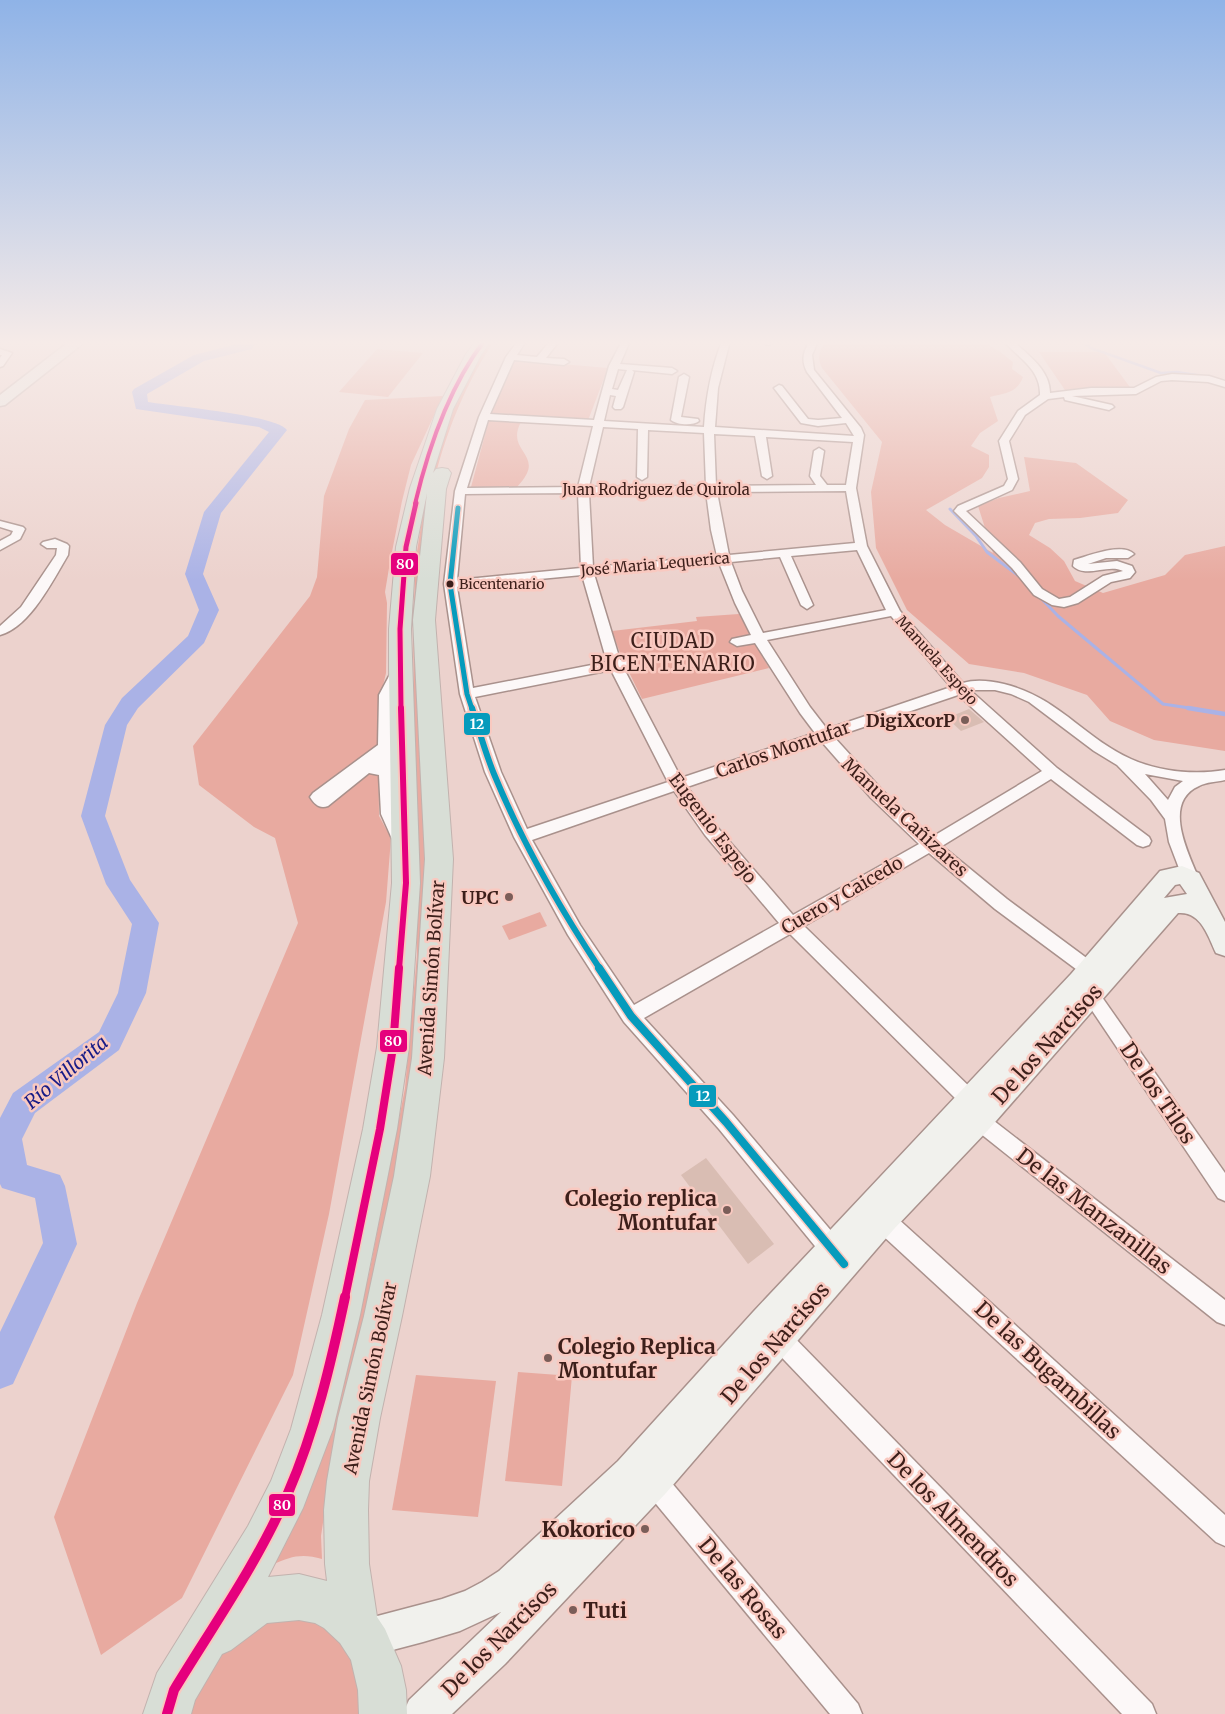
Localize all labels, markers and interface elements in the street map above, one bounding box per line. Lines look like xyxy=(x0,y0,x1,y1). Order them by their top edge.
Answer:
street label: Juan Rodriguez de Quirola xyxy=(561,480,750,499)
street label: José Maria Lequerica xyxy=(579,548,730,580)
line badge: 80 xyxy=(390,552,419,576)
text: 80 xyxy=(396,555,414,573)
place label: Bicentenario xyxy=(459,575,544,593)
marker: Bicentenario xyxy=(445,579,455,589)
street label: Manuela Espejo xyxy=(892,611,982,709)
district label: CIUDAD BICENTENARIO xyxy=(590,628,756,676)
place label: DigiXcorP xyxy=(866,709,955,732)
line badge: 12 xyxy=(463,712,491,736)
marker: DigiXcorP xyxy=(959,714,971,726)
text: 12 xyxy=(470,715,484,733)
street label: Carlos Montufar xyxy=(713,715,853,783)
street label: Manuela Cañizares xyxy=(837,753,973,882)
street label: Eugenio Espejo xyxy=(664,768,762,888)
street label: Cuero y Caicedo xyxy=(777,851,907,939)
street label: Avenida Simón Bolívar xyxy=(413,879,449,1078)
place label: UPC xyxy=(461,886,499,909)
marker: UPC xyxy=(503,891,515,903)
street label: De los Narcisos xyxy=(986,978,1108,1110)
line badge: 80 xyxy=(379,1029,408,1053)
water label: Río Villorita xyxy=(19,1030,113,1114)
text: 80 xyxy=(384,1032,402,1050)
street label: De los Tilos xyxy=(1114,1037,1202,1149)
line badge: 12 xyxy=(688,1084,717,1108)
text: 12 xyxy=(696,1087,710,1105)
street label: De las Manzanillas xyxy=(1011,1142,1177,1280)
place label: Colegio replica Montufar xyxy=(565,1185,717,1236)
marker: Colegio replica Montufar xyxy=(721,1204,733,1216)
street label: De los Narcisos xyxy=(715,1277,835,1409)
street label: Avenida Simón Bolívar xyxy=(338,1280,402,1477)
street label: De las Bugambillas xyxy=(969,1295,1127,1445)
place label: Colegio Replica Montufar xyxy=(558,1333,716,1384)
marker: Colegio Replica Montufar xyxy=(542,1352,554,1364)
street label: De los Almendros xyxy=(882,1446,1024,1592)
line badge: 80 xyxy=(268,1493,296,1517)
text: 80 xyxy=(273,1496,291,1514)
place label: Kokorico xyxy=(542,1516,635,1543)
marker: Kokorico xyxy=(639,1523,651,1535)
street label: De las Rosas xyxy=(693,1532,793,1644)
street label: De los Narcisos xyxy=(436,1576,562,1702)
place label: Tuti xyxy=(583,1597,627,1624)
marker: Tuti xyxy=(567,1604,579,1616)

